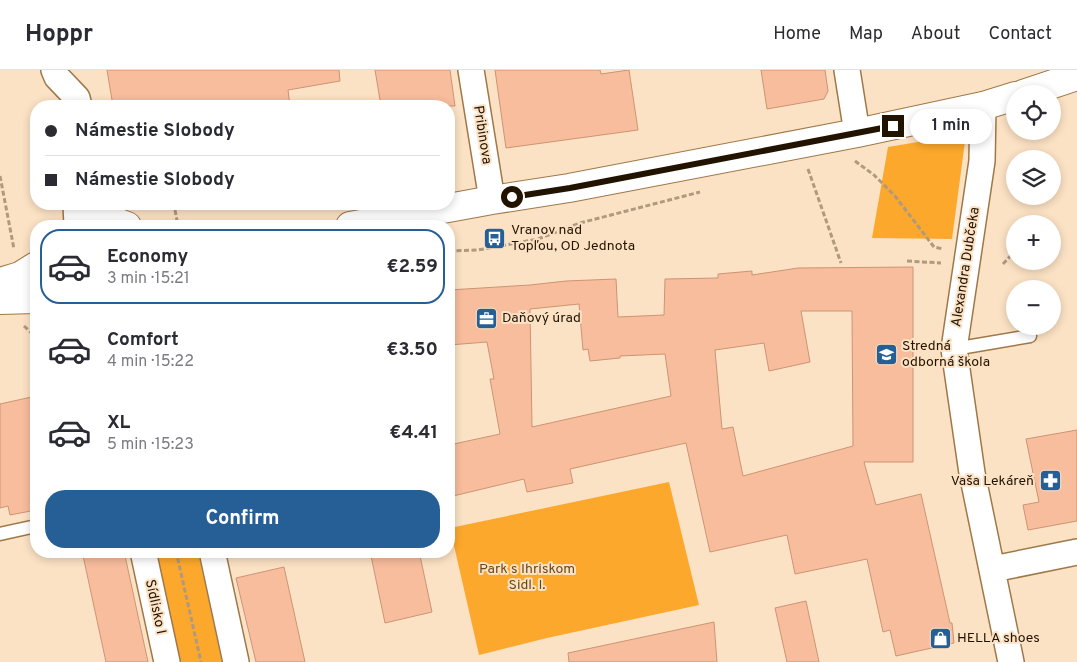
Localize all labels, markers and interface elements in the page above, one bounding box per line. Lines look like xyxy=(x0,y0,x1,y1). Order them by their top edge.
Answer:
text: Hoppr xyxy=(25,20,93,50)
text: Home xyxy=(773,23,821,46)
text: Map xyxy=(849,23,883,46)
text: About xyxy=(911,23,960,46)
text: Contact xyxy=(988,23,1052,46)
map controls xyxy=(1006,85,1061,335)
button: locate xyxy=(1006,85,1061,140)
street label: Pribinova xyxy=(469,104,495,166)
callout: 1 min xyxy=(910,108,993,144)
route end xyxy=(882,115,904,137)
text: 1 min xyxy=(932,116,970,136)
text: Námestie Slobody xyxy=(75,119,235,143)
button: layers xyxy=(1006,150,1061,205)
text: Námestie Slobody xyxy=(75,168,235,192)
route start xyxy=(501,186,523,208)
street label: Alexandra Dubčeka xyxy=(948,206,984,328)
button: + xyxy=(1006,215,1061,270)
place label: Vranov nad Topľou, OD Jednota xyxy=(511,222,635,255)
bus stop icon: Vranov nad Topľou, OD Jednota xyxy=(483,226,507,250)
icon: car xyxy=(47,244,92,289)
text: Economy xyxy=(107,245,188,269)
text: €2.59 xyxy=(386,255,438,279)
text: 3 min · 15:21 xyxy=(107,269,190,289)
button: − xyxy=(1006,280,1061,335)
office icon: Daňový úrad xyxy=(474,306,498,330)
place label: Daňový úrad xyxy=(502,310,581,327)
icon: car xyxy=(47,327,92,372)
text: Comfort xyxy=(107,328,179,352)
text: €3.50 xyxy=(386,338,438,362)
place label: Stredná odborná škola xyxy=(902,338,990,371)
school or university icon: Stredná odborná škola xyxy=(874,342,898,366)
text: 4 min · 15:22 xyxy=(107,352,194,372)
icon: car xyxy=(47,410,92,455)
text: XL xyxy=(107,411,130,435)
text: €4.41 xyxy=(389,421,438,445)
text: 5 min · 15:23 xyxy=(107,435,194,455)
pharmacy icon: Vaša Lekáreň xyxy=(1038,469,1062,493)
place label: Vaša Lekáreň xyxy=(951,473,1034,490)
button: Confirm xyxy=(45,490,440,548)
park label: Park s Ihriskom Sidl. I. xyxy=(479,561,575,594)
street label: Sídlisko I xyxy=(141,578,169,636)
shop icon: HELLA shoes xyxy=(929,626,953,650)
place label: HELLA shoes xyxy=(957,630,1040,647)

